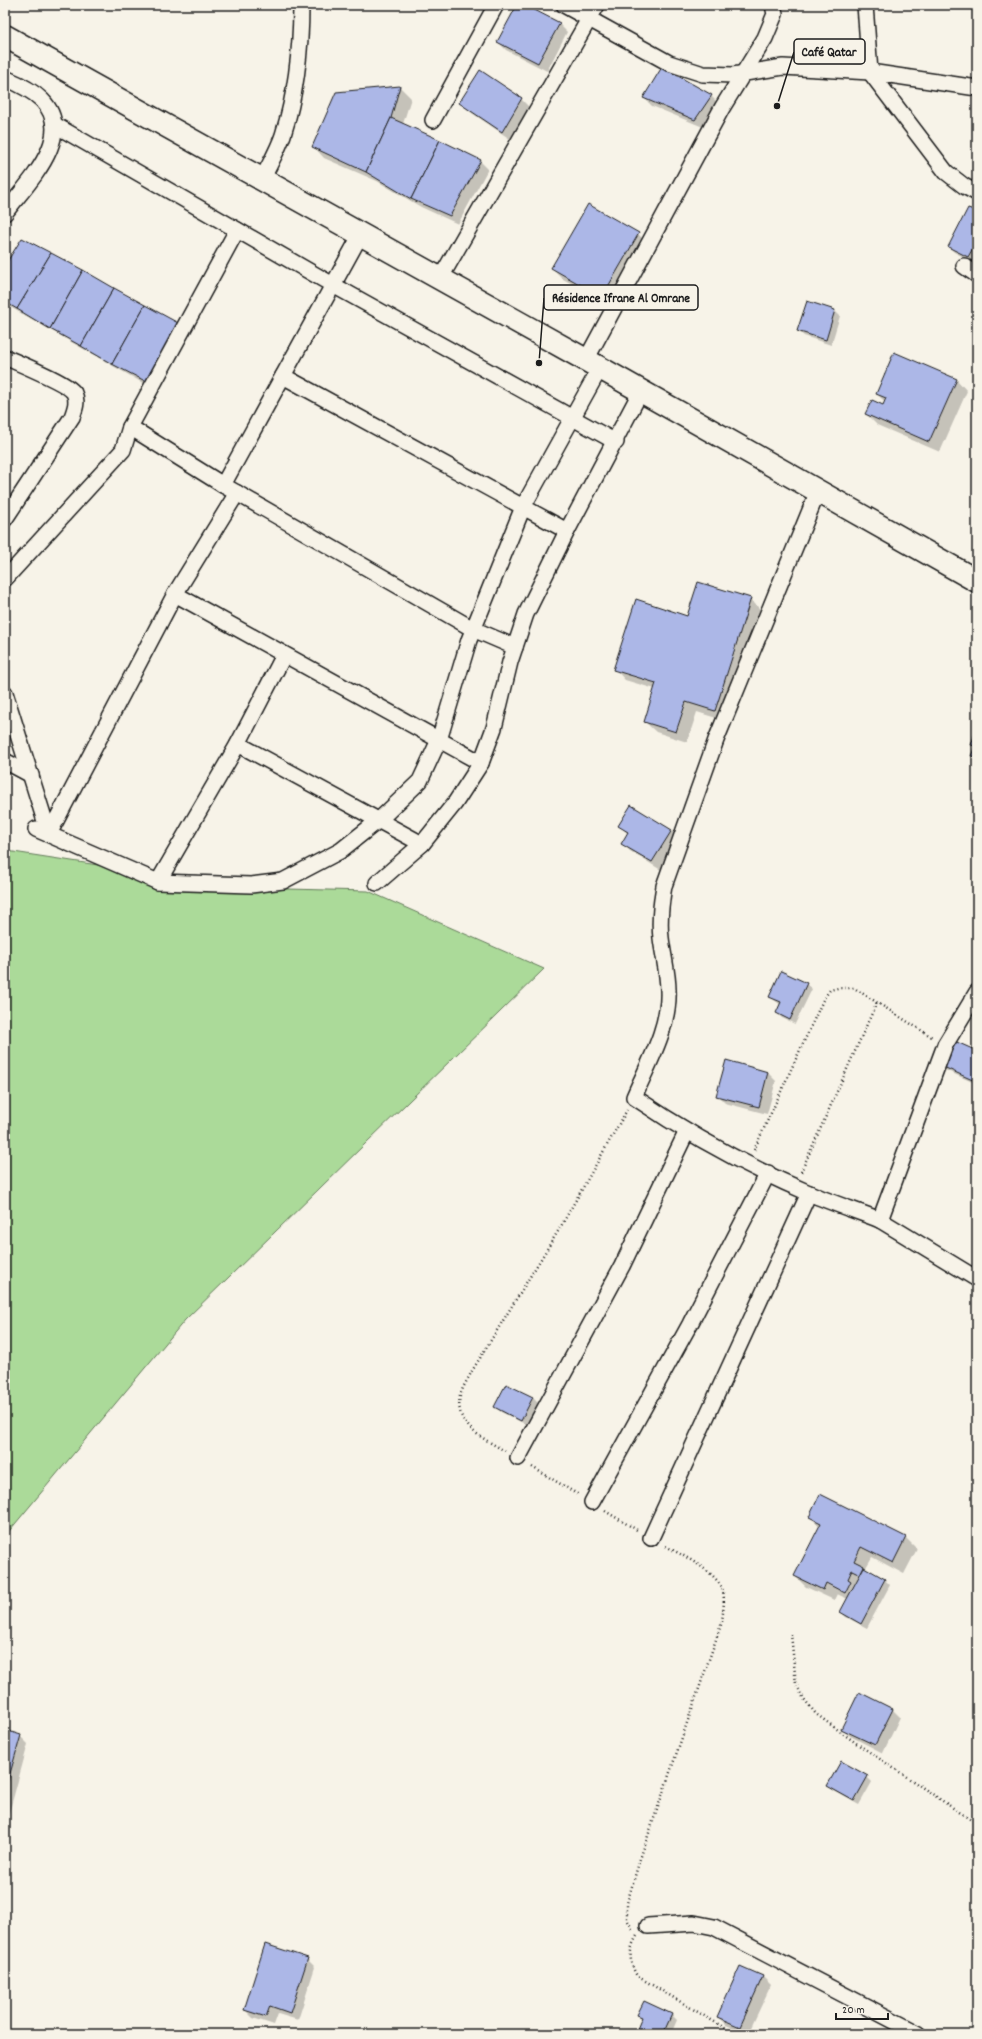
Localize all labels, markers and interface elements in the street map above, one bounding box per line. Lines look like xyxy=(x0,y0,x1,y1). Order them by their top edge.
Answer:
callout: Café Qatar xyxy=(794,39,865,64)
text: Café Qatar xyxy=(801,44,858,63)
callout: Résidence Ifrane Al Omrane xyxy=(544,285,698,310)
text: Résidence Ifrane Al Omrane xyxy=(552,290,690,309)
scale bar xyxy=(836,1995,888,2021)
text: 20 m xyxy=(842,2002,865,2019)

